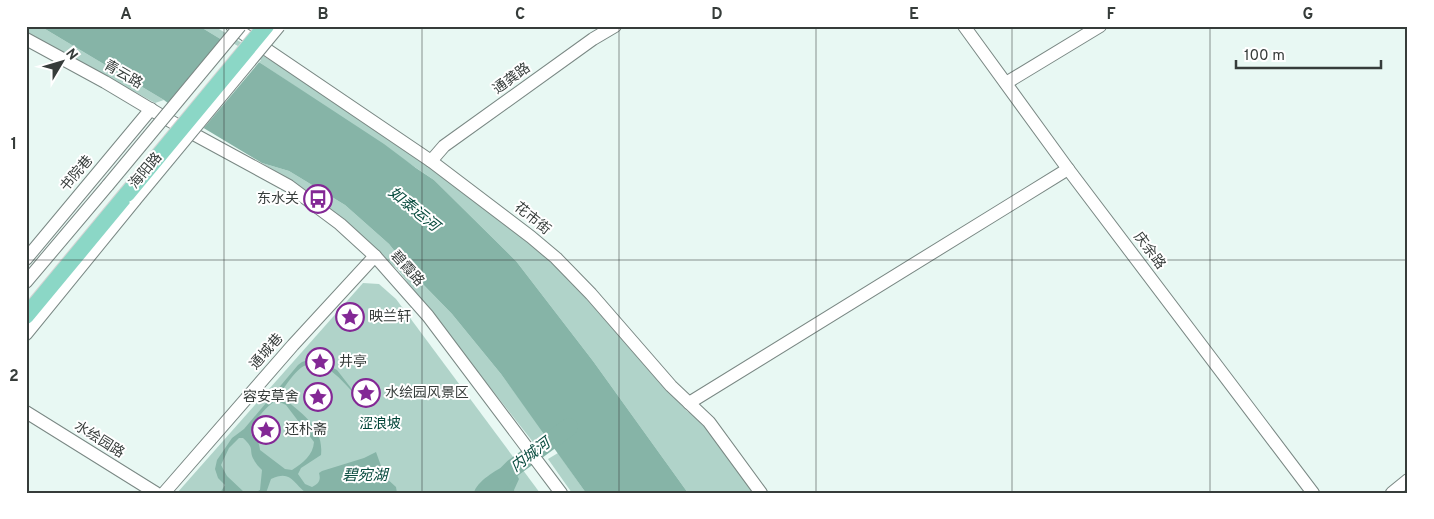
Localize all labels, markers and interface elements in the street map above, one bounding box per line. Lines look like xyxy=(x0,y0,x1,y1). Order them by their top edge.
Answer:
text: A xyxy=(120,5,132,25)
text: B xyxy=(317,5,329,25)
text: C xyxy=(515,5,525,25)
text: D xyxy=(711,5,723,25)
text: E xyxy=(909,5,919,25)
text: F xyxy=(1106,5,1116,25)
text: G xyxy=(1303,5,1313,25)
north arrow xyxy=(38,38,88,88)
scale bar xyxy=(1236,38,1382,70)
text: N xyxy=(61,46,81,64)
text: 100 m xyxy=(1244,47,1285,66)
street label: 青云路 xyxy=(101,57,145,93)
street label: 通龚路 xyxy=(489,59,534,98)
text: 1 xyxy=(11,135,17,155)
street label: 海阳路 xyxy=(126,149,166,193)
street label: 书院巷 xyxy=(57,152,97,196)
bus stop icon: 东水关 xyxy=(303,184,333,214)
water label: 如泰运河 xyxy=(384,184,445,238)
place label: 东水关 xyxy=(257,191,299,208)
street label: 花市街 xyxy=(510,199,554,239)
street label: 庆余路 xyxy=(1130,229,1168,273)
street label: 碧霞路 xyxy=(387,248,427,290)
place icon: 映兰轩 xyxy=(335,302,365,332)
place label: 映兰轩 xyxy=(369,309,411,326)
street label: 通城巷 xyxy=(247,331,287,373)
place icon: 井亭 xyxy=(305,347,335,377)
place label: 井亭 xyxy=(339,353,367,371)
text: 2 xyxy=(9,367,19,387)
place icon: 水绘园风景区 xyxy=(351,378,381,408)
place icon: 容安草舍 xyxy=(303,382,333,412)
place label: 水绘园风景区 xyxy=(385,385,469,402)
place label: 容安草舍 xyxy=(243,389,299,406)
place icon: 还朴斋 xyxy=(251,415,281,445)
park label: 涩浪坡 xyxy=(359,416,401,433)
street label: 水绘园路 xyxy=(71,418,127,462)
place label: 还朴斋 xyxy=(285,421,327,439)
water label: 内城河 xyxy=(507,433,557,477)
water label: 碧宛湖 xyxy=(342,467,389,486)

